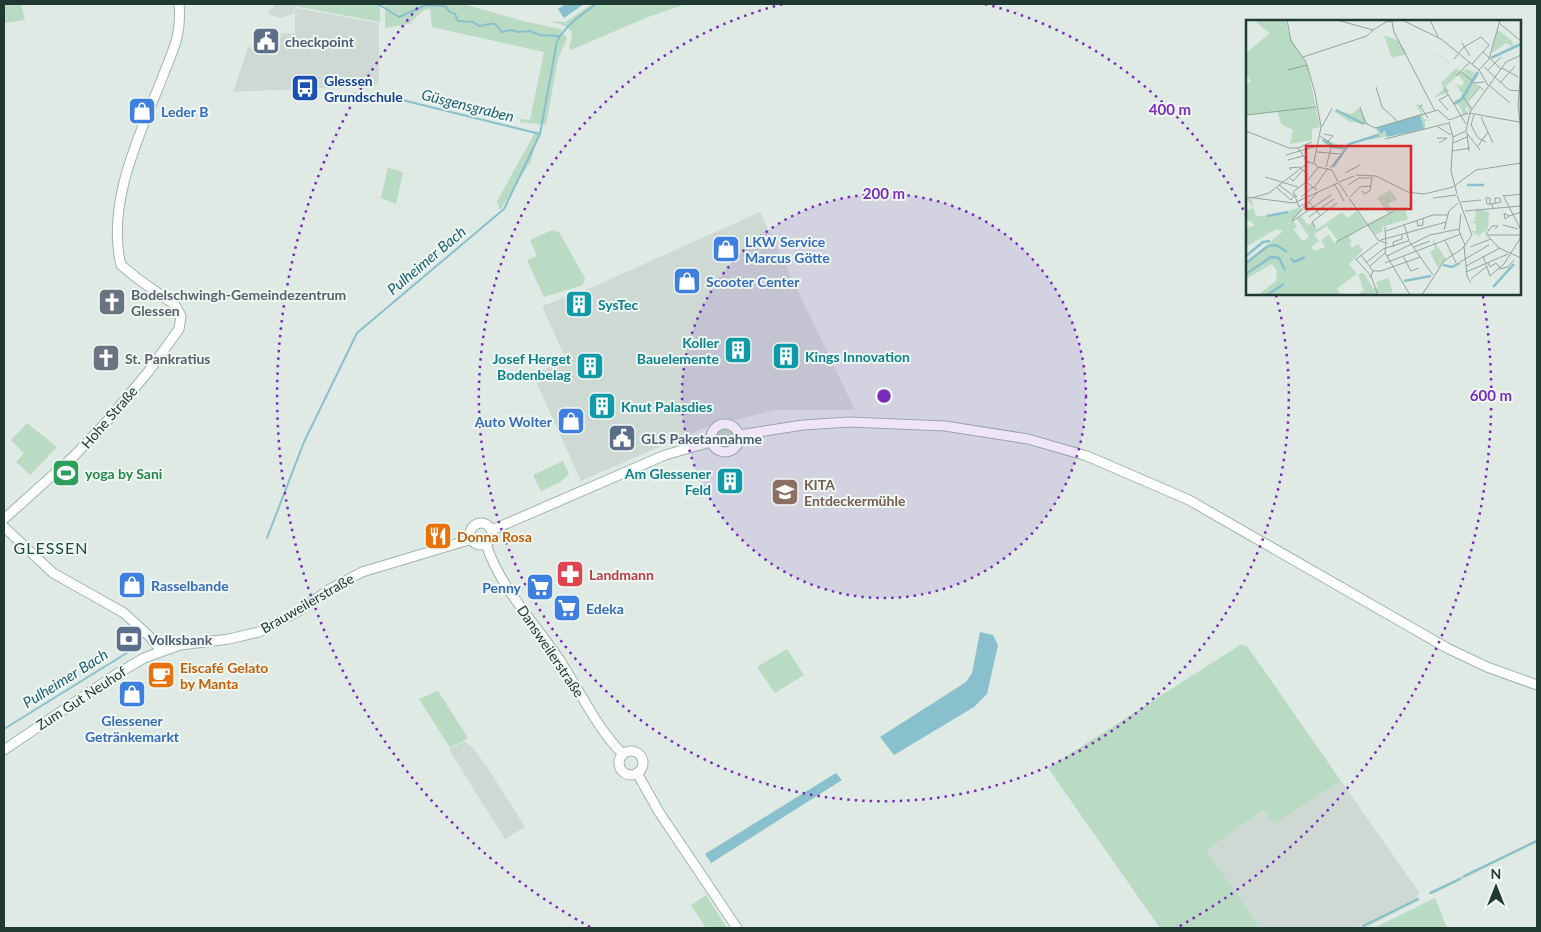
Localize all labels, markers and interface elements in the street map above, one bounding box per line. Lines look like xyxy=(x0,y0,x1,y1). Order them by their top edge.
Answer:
inset map xyxy=(1246,20,1521,295)
public building icon: checkpoint xyxy=(251,26,281,56)
place label: checkpoint xyxy=(285,33,355,50)
place label: Glessen Grundschule xyxy=(324,72,403,105)
bus stop icon: Glessen Grundschule xyxy=(290,73,320,103)
water label: Güsgensgraben xyxy=(420,85,516,125)
shop icon: Leder B xyxy=(127,96,157,126)
text: 400 m xyxy=(1149,100,1191,118)
place label: Leder B xyxy=(161,103,208,120)
text: 200 m xyxy=(863,184,905,202)
water label: Pulheimer Bach xyxy=(383,222,469,298)
place label: LKW Service Marcus Götte xyxy=(745,233,830,266)
shop icon: LKW Service Marcus Götte xyxy=(711,234,741,264)
shop icon: Scooter Center xyxy=(672,266,702,296)
place label: Scooter Center xyxy=(706,273,800,290)
place label: Bodelschwingh-Gemeindezentrum Glessen xyxy=(131,286,346,319)
church icon: Bodelschwingh-Gemeindezentrum Glessen xyxy=(97,287,127,317)
building icon: SysTec xyxy=(564,289,594,319)
place label: SysTec xyxy=(598,296,638,313)
place label: Koller Bauelemente xyxy=(637,334,720,367)
building icon: Koller Bauelemente xyxy=(723,335,753,365)
building icon: Kings Innovation xyxy=(771,341,801,371)
church icon: St. Pankratius xyxy=(91,343,121,373)
place label: Kings Innovation xyxy=(805,348,910,365)
place label: St. Pankratius xyxy=(125,350,210,367)
place label: Josef Herget Bodenbelag xyxy=(492,350,572,383)
building icon: Josef Herget Bodenbelag xyxy=(575,351,605,381)
street label: Hohe Straße xyxy=(77,382,141,452)
text: 600 m xyxy=(1470,386,1512,404)
centre of rings xyxy=(875,387,893,405)
building icon: Knut Palasdies xyxy=(587,391,617,421)
place label: Knut Palasdies xyxy=(621,398,712,415)
shop icon: Auto Wolter xyxy=(556,406,586,436)
place label: Auto Wolter xyxy=(474,413,553,430)
public building icon: GLS Paketannahme xyxy=(607,423,637,453)
place label: GLS Paketannahme xyxy=(641,430,762,447)
sports icon: yoga by Sani xyxy=(51,458,81,488)
place label: yoga by Sani xyxy=(85,465,162,482)
place label: Am Glessener Feld xyxy=(624,465,712,498)
building icon: Am Glessener Feld xyxy=(715,466,745,496)
place label: KITA Entdeckermühle xyxy=(804,476,906,509)
school or university icon: KITA Entdeckermühle xyxy=(770,477,800,507)
restaurant icon: Donna Rosa xyxy=(423,521,453,551)
place label: Donna Rosa xyxy=(457,528,532,545)
district label: GLESSEN xyxy=(14,538,88,557)
pharmacy icon: Landmann xyxy=(555,559,585,589)
place label: Landmann xyxy=(589,566,654,583)
street label: Brauweilerstraße xyxy=(257,569,357,637)
shop icon: Rasselbande xyxy=(117,570,147,600)
supermarket icon: Penny xyxy=(525,572,555,602)
place label: Rasselbande xyxy=(151,577,229,594)
place label: Penny xyxy=(482,579,522,596)
supermarket icon: Edeka xyxy=(552,593,582,623)
place label: Edeka xyxy=(586,600,624,617)
street label: Dansweilerstraße xyxy=(514,602,588,700)
bank icon: Volksbank xyxy=(114,624,144,654)
place label: Volksbank xyxy=(147,631,213,648)
water label: Pulheimer Bach xyxy=(19,645,111,711)
place label: Eiscafé Gelato by Manta xyxy=(180,659,268,692)
cafe icon: Eiscafé Gelato by Manta xyxy=(146,660,176,690)
street label: Zum Gut Neuhof xyxy=(33,663,129,733)
shop icon: Glessener Getränkemarkt xyxy=(117,679,147,709)
place label: Glessener Getränkemarkt xyxy=(85,712,180,745)
north arrow xyxy=(1471,862,1521,912)
text: N xyxy=(1491,865,1501,882)

